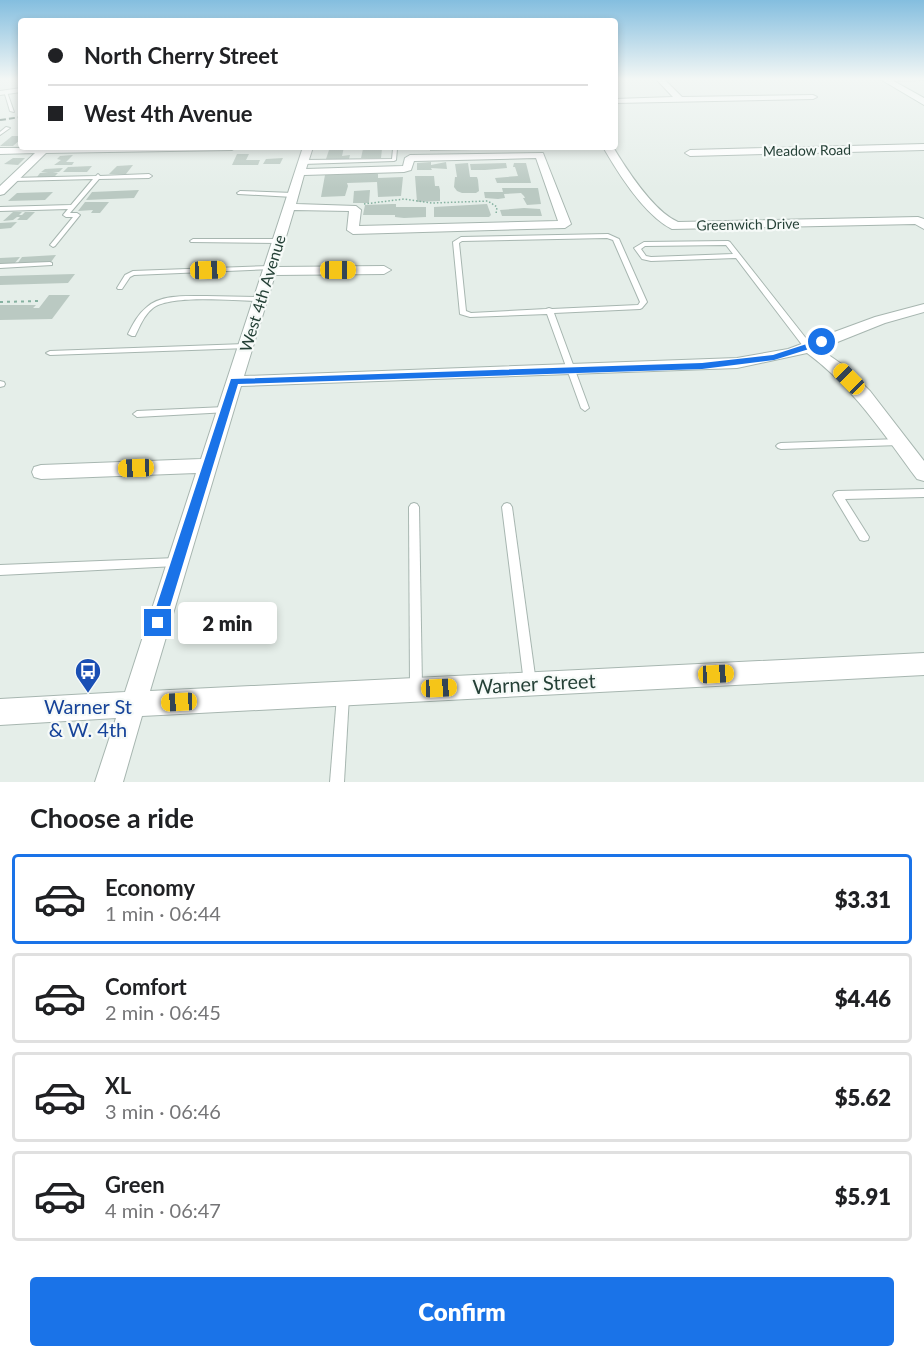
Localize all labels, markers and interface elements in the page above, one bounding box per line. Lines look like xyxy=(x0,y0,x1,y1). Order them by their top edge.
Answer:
text: North Cherry Street xyxy=(84,42,278,69)
text: West 4th Avenue xyxy=(84,100,253,127)
street label: Meadow Road xyxy=(763,141,851,159)
street label: Greenwich Drive xyxy=(696,215,800,233)
street label: West 4th Avenue xyxy=(235,232,289,354)
car xyxy=(190,260,226,280)
car xyxy=(320,261,356,279)
route start xyxy=(808,328,835,355)
car xyxy=(830,360,868,398)
car xyxy=(118,458,154,478)
callout: 2 min xyxy=(179,602,278,644)
route end xyxy=(144,609,171,636)
text: 2 min xyxy=(203,611,252,635)
bus stop icon: Warner St & W. 4th xyxy=(73,656,103,694)
car xyxy=(698,664,734,684)
street label: Warner Street xyxy=(472,668,596,698)
car xyxy=(421,678,457,698)
car xyxy=(161,692,197,712)
place label: Warner St & W. 4th xyxy=(44,694,132,741)
text: Choose a ride xyxy=(30,801,194,834)
icon: car xyxy=(33,872,87,926)
text: Economy xyxy=(105,874,195,901)
text: $3.31 xyxy=(835,886,891,913)
text: 1 min · 06:44 xyxy=(105,901,221,925)
icon: car xyxy=(33,971,87,1025)
text: Comfort xyxy=(105,973,187,1000)
text: $4.46 xyxy=(835,985,891,1012)
text: 2 min · 06:45 xyxy=(105,1000,221,1024)
icon: car xyxy=(33,1070,87,1124)
text: XL xyxy=(105,1072,131,1099)
text: $5.62 xyxy=(835,1084,891,1111)
text: 3 min · 06:46 xyxy=(105,1099,221,1123)
icon: car xyxy=(33,1169,87,1223)
text: Green xyxy=(105,1171,165,1198)
text: $5.91 xyxy=(835,1183,891,1210)
text: 4 min · 06:47 xyxy=(105,1198,221,1222)
button: Confirm xyxy=(30,1277,894,1346)

